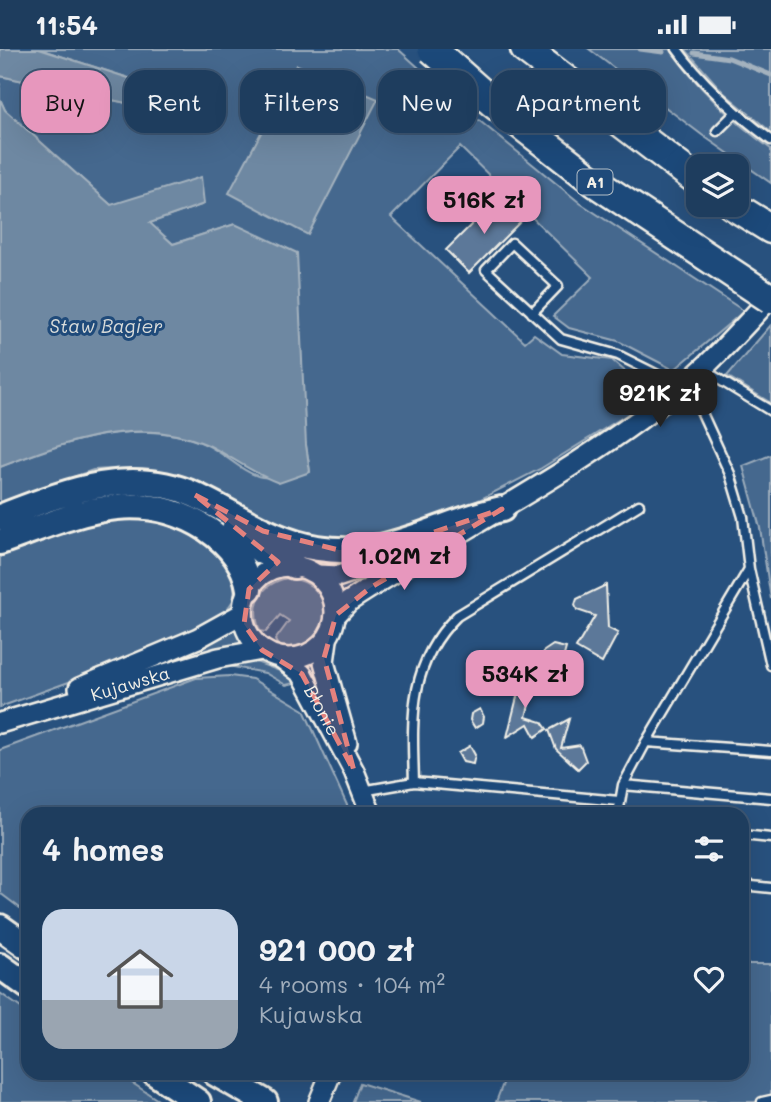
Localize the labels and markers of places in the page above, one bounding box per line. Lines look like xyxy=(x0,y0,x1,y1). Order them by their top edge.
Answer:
pin: 516K zł xyxy=(419,177,549,236)
pin: 921K zł xyxy=(595,369,725,429)
pin: 1.02M zł xyxy=(332,533,476,592)
pin: 534K zł xyxy=(460,651,590,710)

